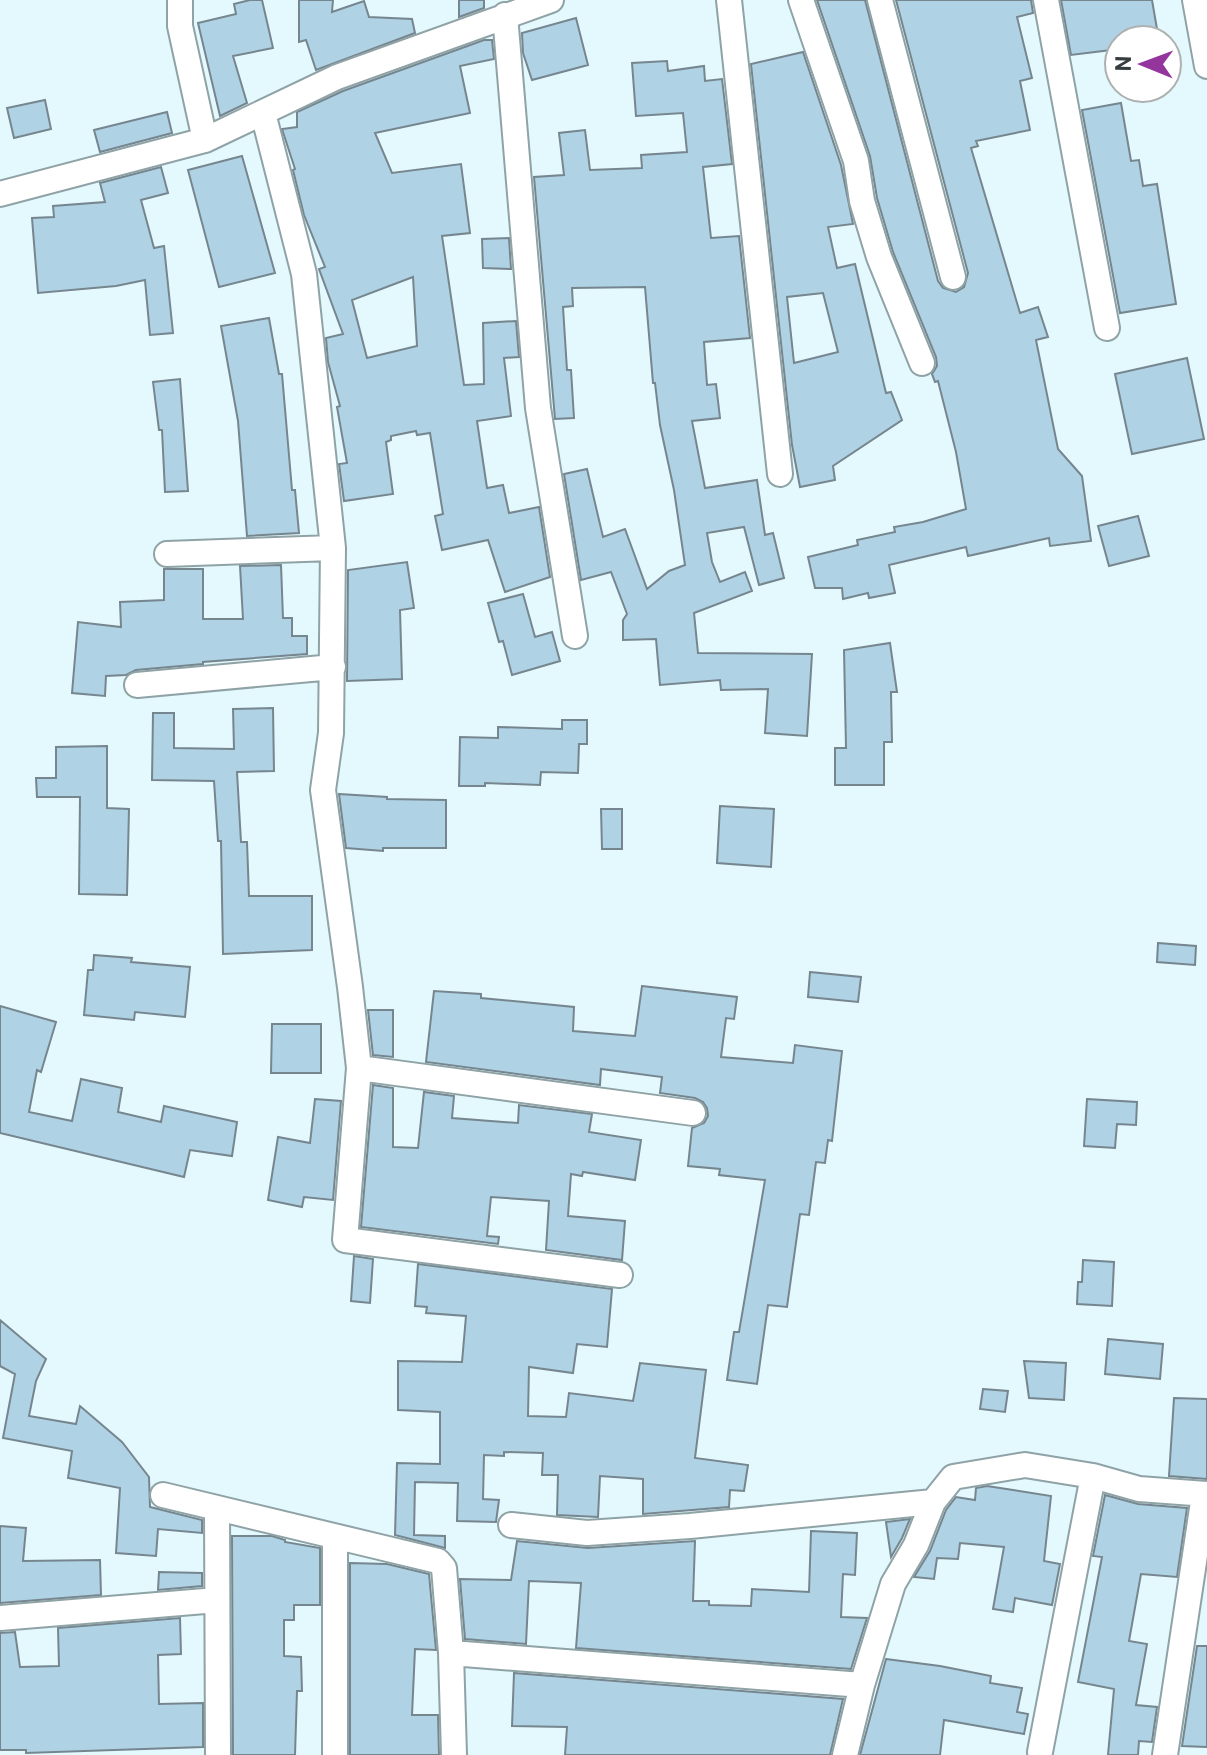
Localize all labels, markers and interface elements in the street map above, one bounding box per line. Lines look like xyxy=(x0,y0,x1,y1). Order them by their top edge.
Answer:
north arrow xyxy=(1103,24,1183,104)
text: N xyxy=(1111,56,1136,72)

